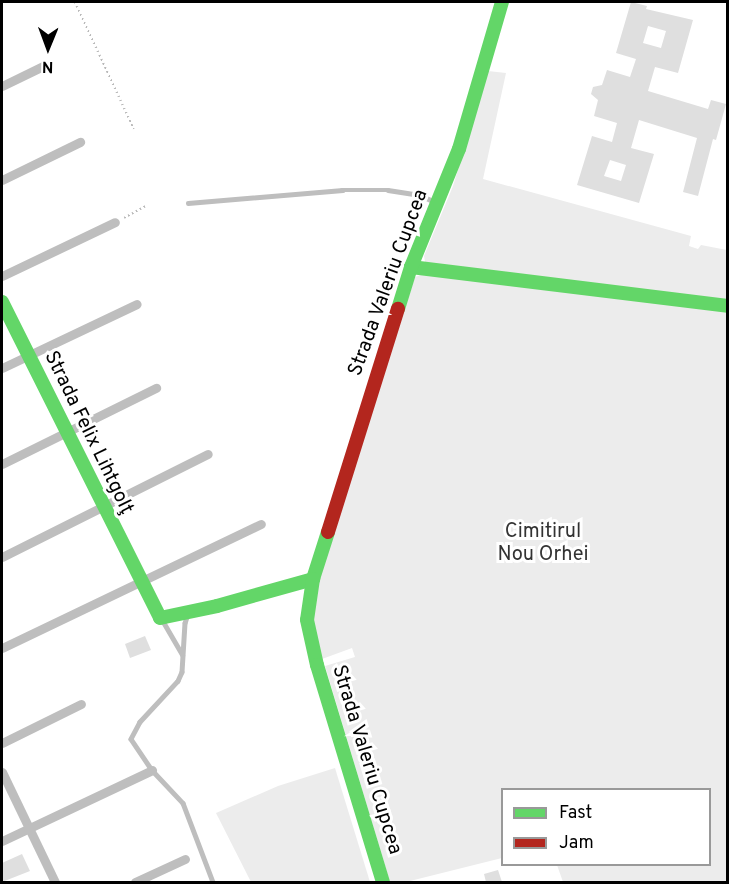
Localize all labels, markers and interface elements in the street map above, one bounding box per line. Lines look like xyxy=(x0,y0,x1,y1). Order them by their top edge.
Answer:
north arrow xyxy=(18,18,78,78)
text: N xyxy=(42,56,54,76)
street label: Strada Valeriu Cupcea xyxy=(344,186,434,380)
street label: Strada Felix Lihtgolţ xyxy=(38,347,138,519)
park label: Cimitirul Nou Orhei xyxy=(497,521,589,568)
street label: Strada Valeriu Cupcea xyxy=(326,662,406,858)
legend xyxy=(501,788,711,866)
text: Fast xyxy=(559,802,592,825)
text: Jam xyxy=(559,832,594,855)

